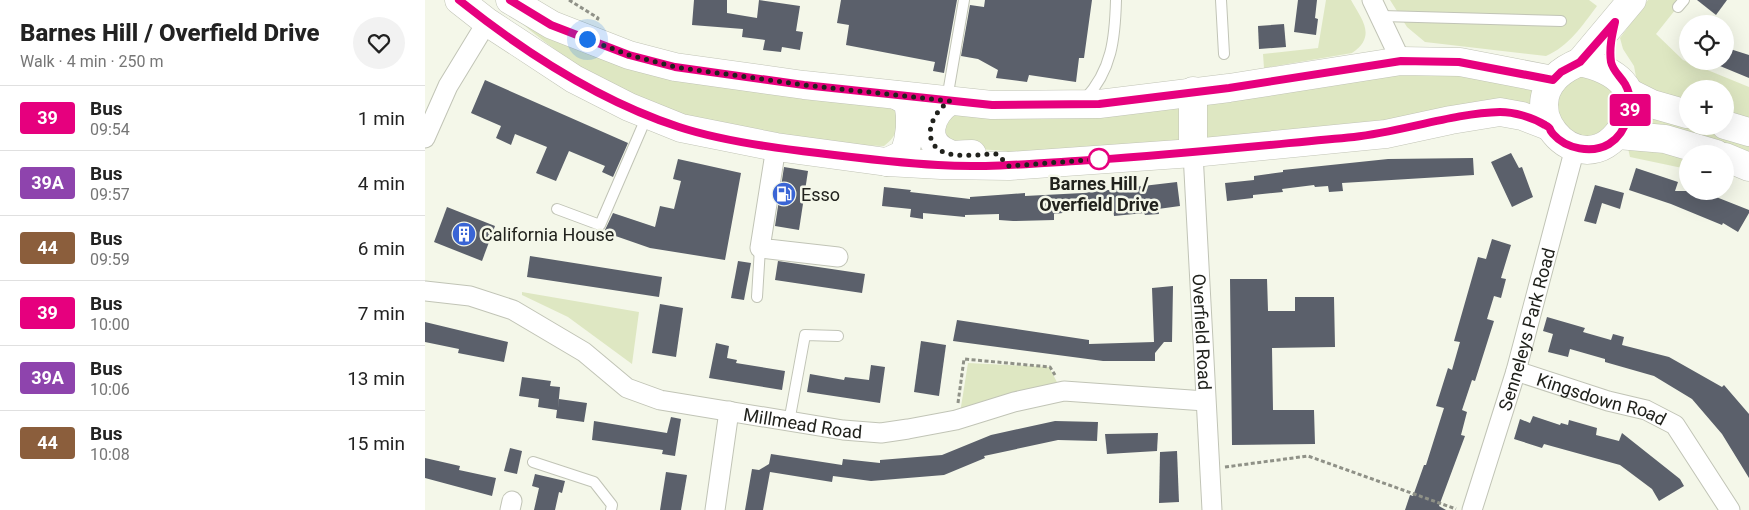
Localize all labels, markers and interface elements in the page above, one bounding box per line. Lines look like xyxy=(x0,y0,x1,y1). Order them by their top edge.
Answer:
map controls xyxy=(1679,15,1734,200)
button: locate xyxy=(1679,15,1734,70)
button: heart xyxy=(353,17,405,69)
text: Barnes Hill / Overfield Drive xyxy=(20,19,320,47)
your location xyxy=(575,27,600,52)
text: Walk · 4 min · 250 m xyxy=(20,52,164,71)
button: + xyxy=(1679,80,1734,135)
line badge: 39 xyxy=(1607,94,1653,126)
text: Bus xyxy=(90,97,123,120)
text: 39 xyxy=(1620,99,1640,120)
text: 39 xyxy=(37,107,58,128)
text: 1 min xyxy=(358,107,405,130)
text: 09:54 xyxy=(90,120,130,139)
button: − xyxy=(1679,145,1734,200)
marker: Barnes Hill / Overfield Drive xyxy=(1088,148,1110,170)
text: Bus xyxy=(90,162,123,185)
text: 39A xyxy=(31,172,64,193)
text: 4 min xyxy=(358,172,405,195)
place label: Barnes Hill / Overfield Drive xyxy=(1039,173,1159,215)
fuel station icon: Esso xyxy=(771,181,797,207)
place label: Esso xyxy=(801,184,840,205)
text: 09:57 xyxy=(90,185,130,204)
building icon: California House xyxy=(451,221,477,247)
place label: California House xyxy=(481,224,614,245)
text: Bus xyxy=(90,227,123,250)
text: 44 xyxy=(37,237,58,258)
text: 6 min xyxy=(358,237,405,260)
street label: Senneleys Park Road xyxy=(1494,245,1559,413)
text: 09:59 xyxy=(90,250,130,269)
street label: Overfield Road xyxy=(1189,273,1216,390)
text: Bus xyxy=(90,292,123,315)
text: 39 xyxy=(37,302,58,323)
text: 7 min xyxy=(358,302,405,325)
text: 10:00 xyxy=(90,315,130,334)
text: Bus xyxy=(90,357,123,380)
text: 39A xyxy=(31,367,64,388)
text: 13 min xyxy=(347,367,405,390)
street label: Kingsdown Road xyxy=(1534,368,1670,429)
text: 10:06 xyxy=(90,380,130,399)
street label: Millmead Road xyxy=(742,403,863,442)
text: Bus xyxy=(90,422,123,445)
text: 44 xyxy=(37,432,58,453)
text: 15 min xyxy=(347,432,405,455)
text: 10:08 xyxy=(90,445,130,464)

